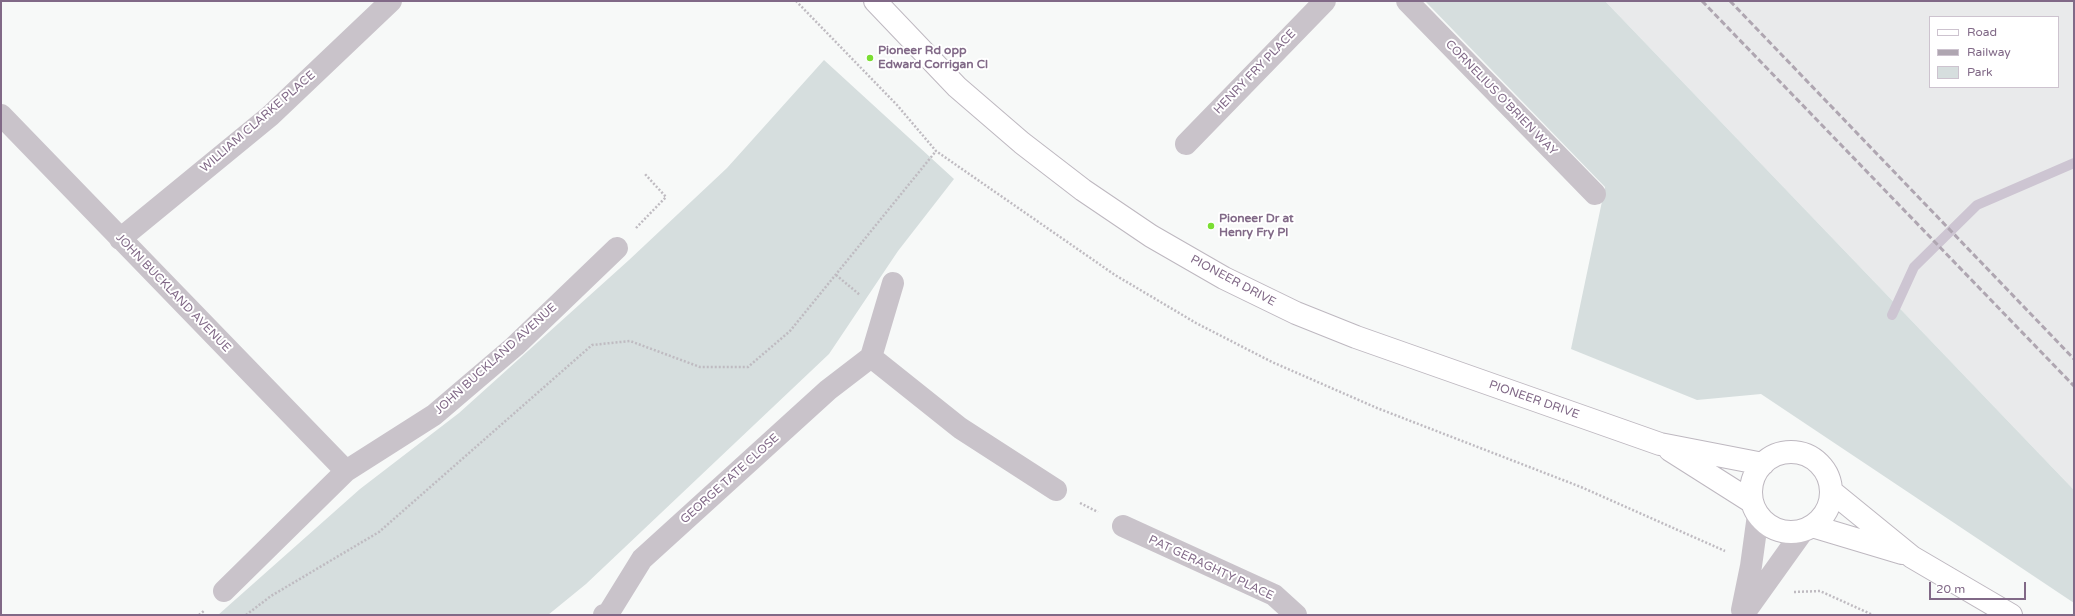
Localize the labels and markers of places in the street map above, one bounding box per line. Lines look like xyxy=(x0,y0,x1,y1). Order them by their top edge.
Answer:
place label: Pioneer Rd opp Edward Corrigan Cl xyxy=(878,44,988,72)
marker: Pioneer Rd opp Edward Corrigan Cl xyxy=(865,53,875,63)
place label: Pioneer Dr at Henry Fry Pl xyxy=(1219,212,1294,240)
marker: Pioneer Dr at Henry Fry Pl xyxy=(1206,221,1216,231)

